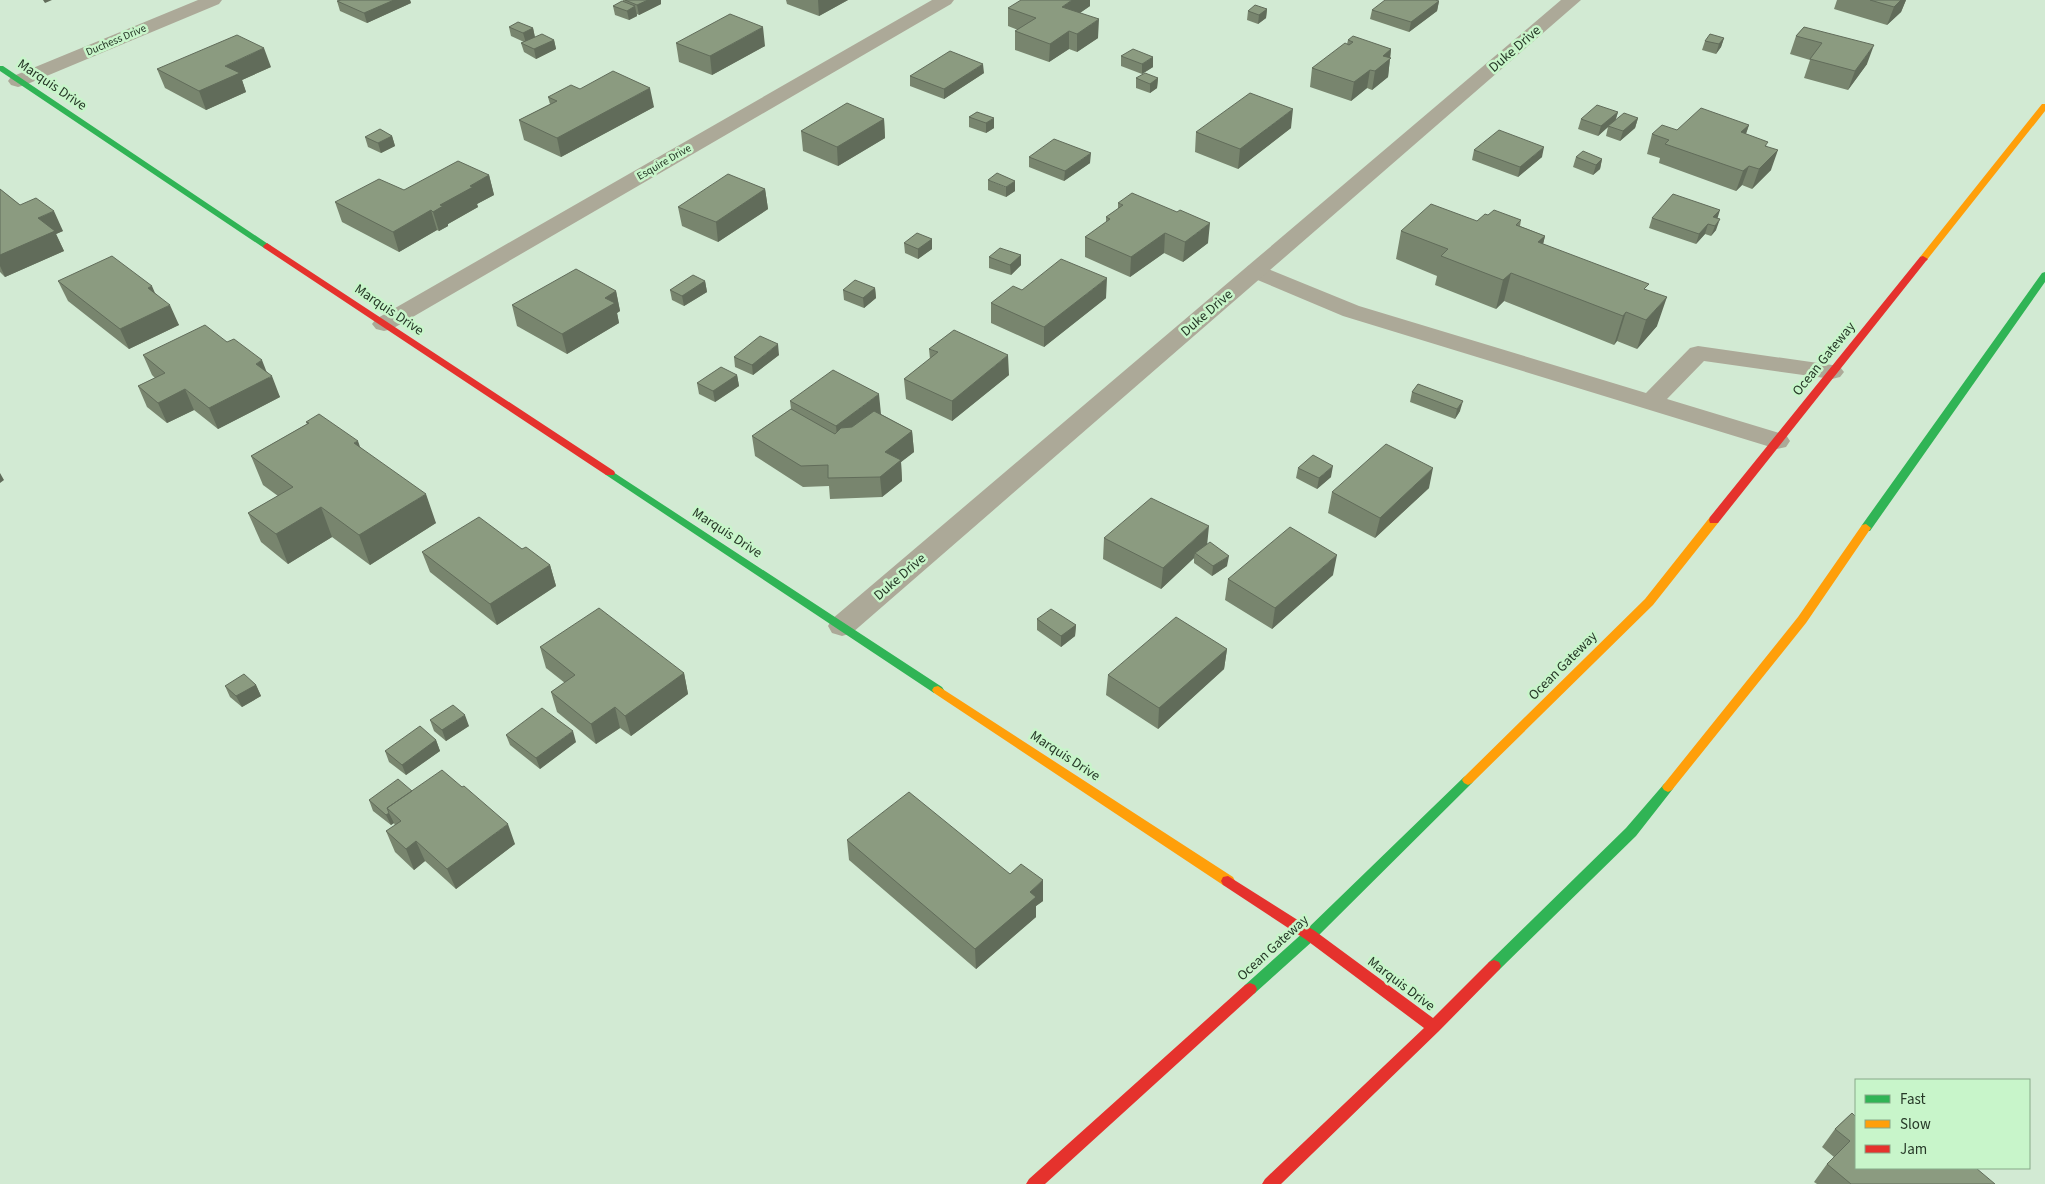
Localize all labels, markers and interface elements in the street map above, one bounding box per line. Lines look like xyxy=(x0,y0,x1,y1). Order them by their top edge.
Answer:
street label: Duchess Drive xyxy=(83,20,149,59)
street label: Duke Drive xyxy=(1485,21,1545,77)
street label: Marquis Drive xyxy=(13,54,91,116)
street label: Esquire Drive xyxy=(634,140,694,184)
street label: Marquis Drive xyxy=(350,279,428,341)
street label: Duke Drive xyxy=(1177,285,1237,341)
street label: Ocean Gateway xyxy=(1788,317,1860,400)
street label: Marquis Drive xyxy=(688,503,766,563)
street label: Duke Drive xyxy=(870,549,930,605)
street label: Ocean Gateway xyxy=(1524,627,1602,705)
street label: Marquis Drive xyxy=(1026,726,1104,786)
street label: Ocean Gateway xyxy=(1233,910,1314,986)
street label: Marquis Drive xyxy=(1363,952,1439,1016)
legend xyxy=(1855,1079,2030,1169)
text: Fast xyxy=(1900,1089,1926,1110)
text: Slow xyxy=(1900,1114,1931,1135)
text: Jam xyxy=(1900,1139,1927,1160)

